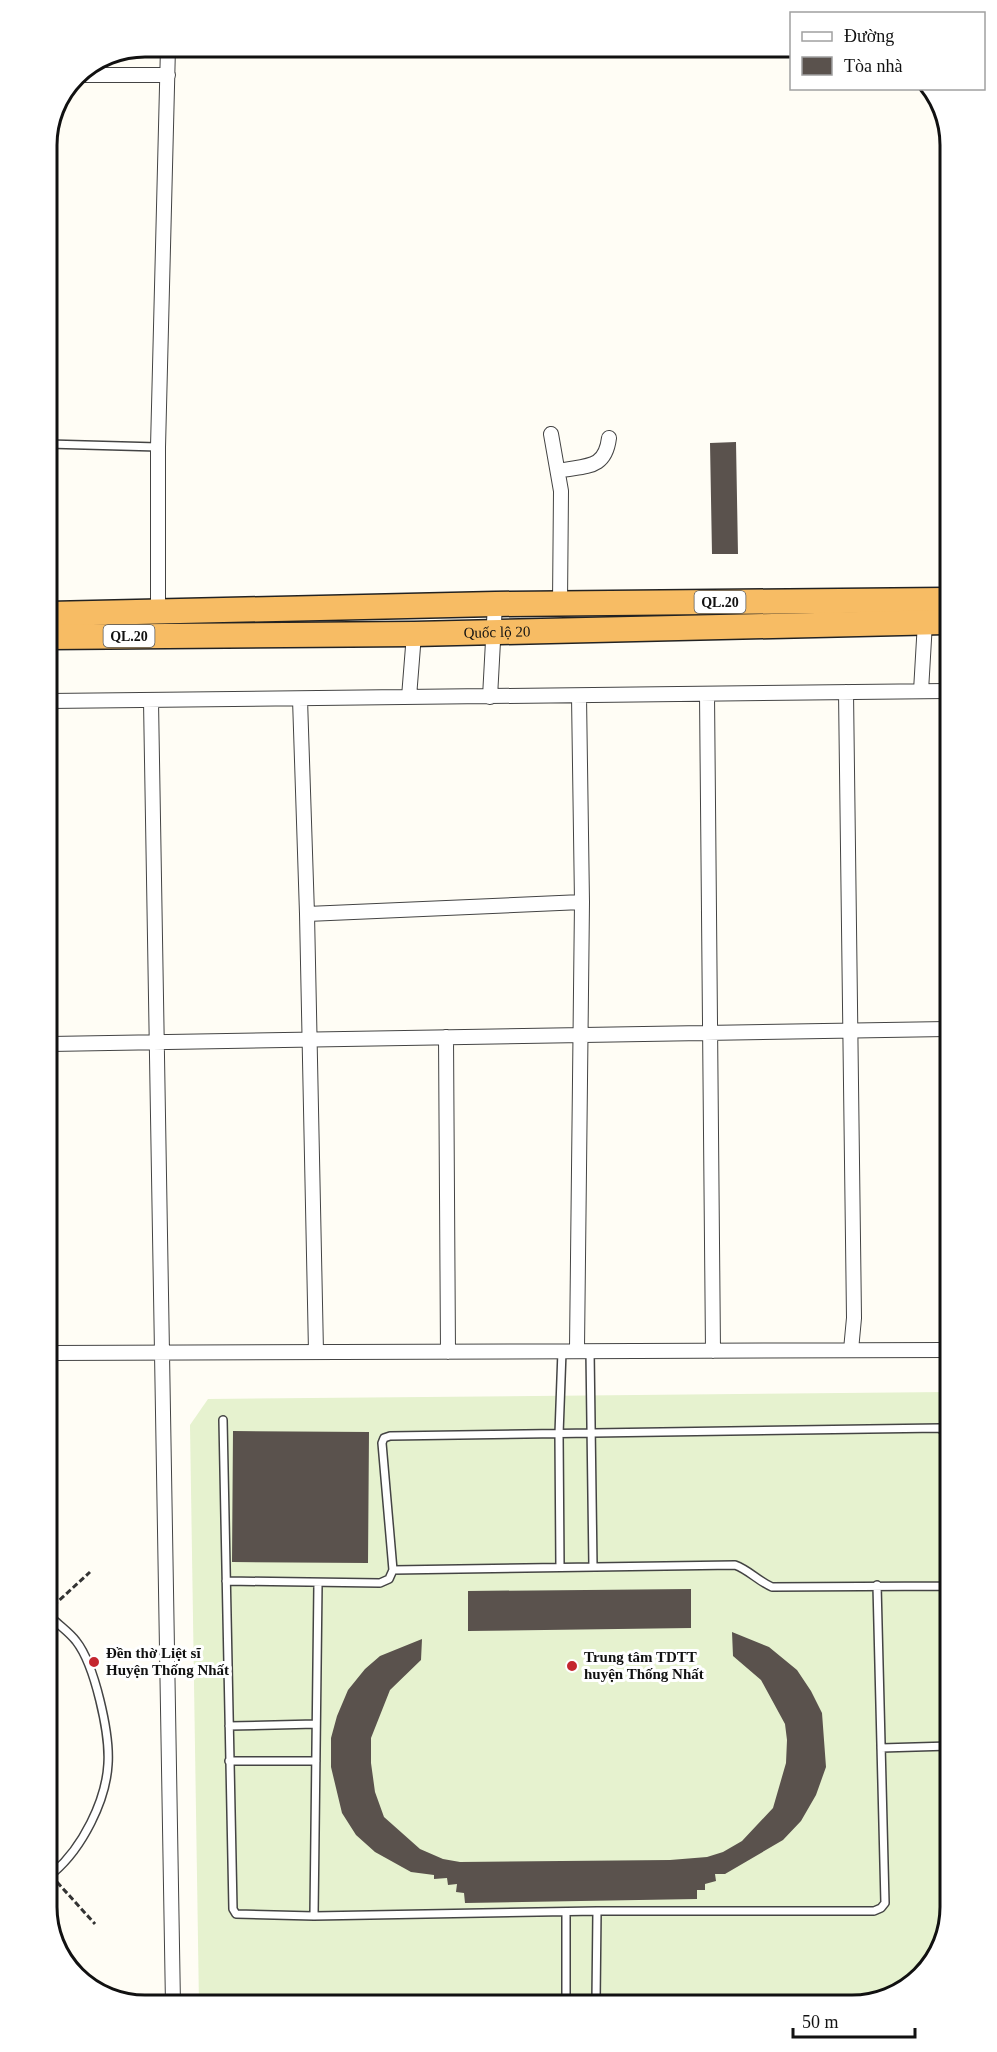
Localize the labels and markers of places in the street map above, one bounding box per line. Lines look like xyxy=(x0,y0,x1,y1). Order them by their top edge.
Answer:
place label: Đền thờ Liệt sĩ Huyện Thống Nhất xyxy=(106,1645,229,1678)
place label: Trung tâm TDTT huyện Thống Nhất xyxy=(584,1649,704,1682)
marker: Đền thờ Liệt sĩ Huyện Thống Nhất xyxy=(87,1655,101,1669)
marker: Trung tâm TDTT huyện Thống Nhất xyxy=(565,1659,579,1673)

